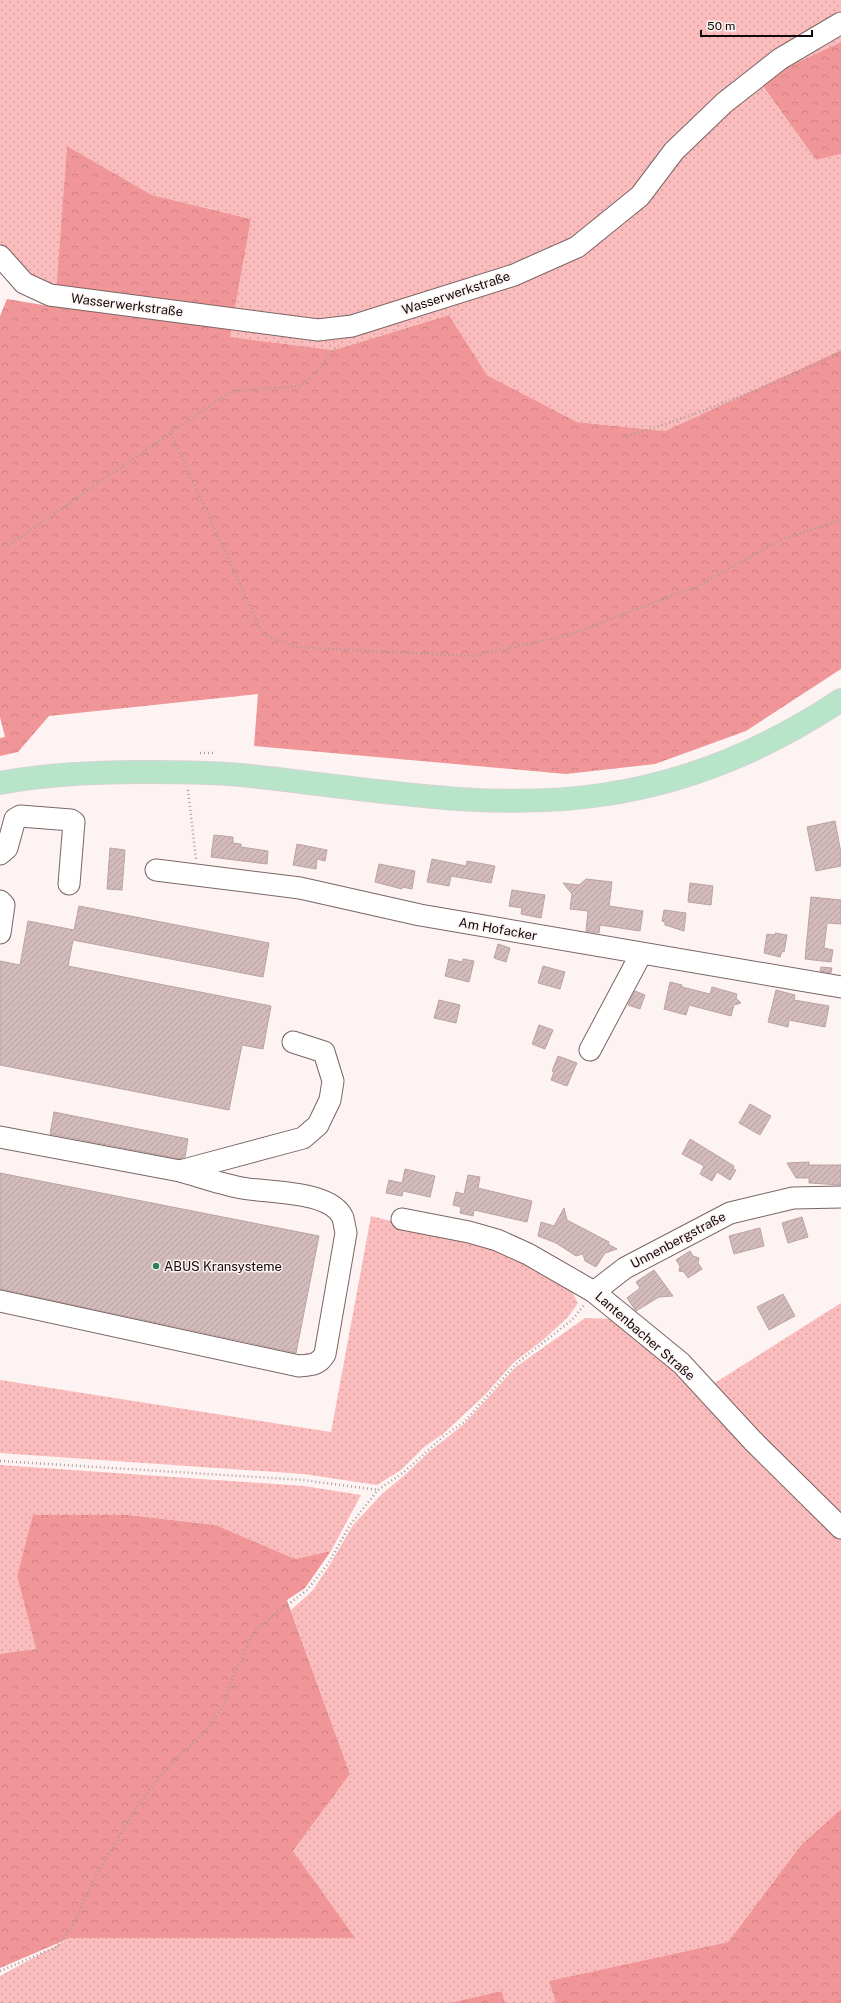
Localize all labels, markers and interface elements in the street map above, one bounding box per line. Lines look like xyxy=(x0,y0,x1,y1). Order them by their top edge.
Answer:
scale bar xyxy=(701,12,812,38)
text: 50 m xyxy=(707,19,735,33)
street label: Wasserwerkstraße xyxy=(400,268,512,318)
street label: Wasserwerkstraße xyxy=(70,291,184,319)
street label: Am Hofacker xyxy=(458,915,538,943)
street label: Unnenbergstraße xyxy=(628,1209,728,1271)
place label: ABUS Kransysteme xyxy=(164,1259,282,1274)
marker: ABUS Kransysteme xyxy=(151,1261,161,1271)
street label: Lantenbacher Straße xyxy=(592,1289,698,1383)

